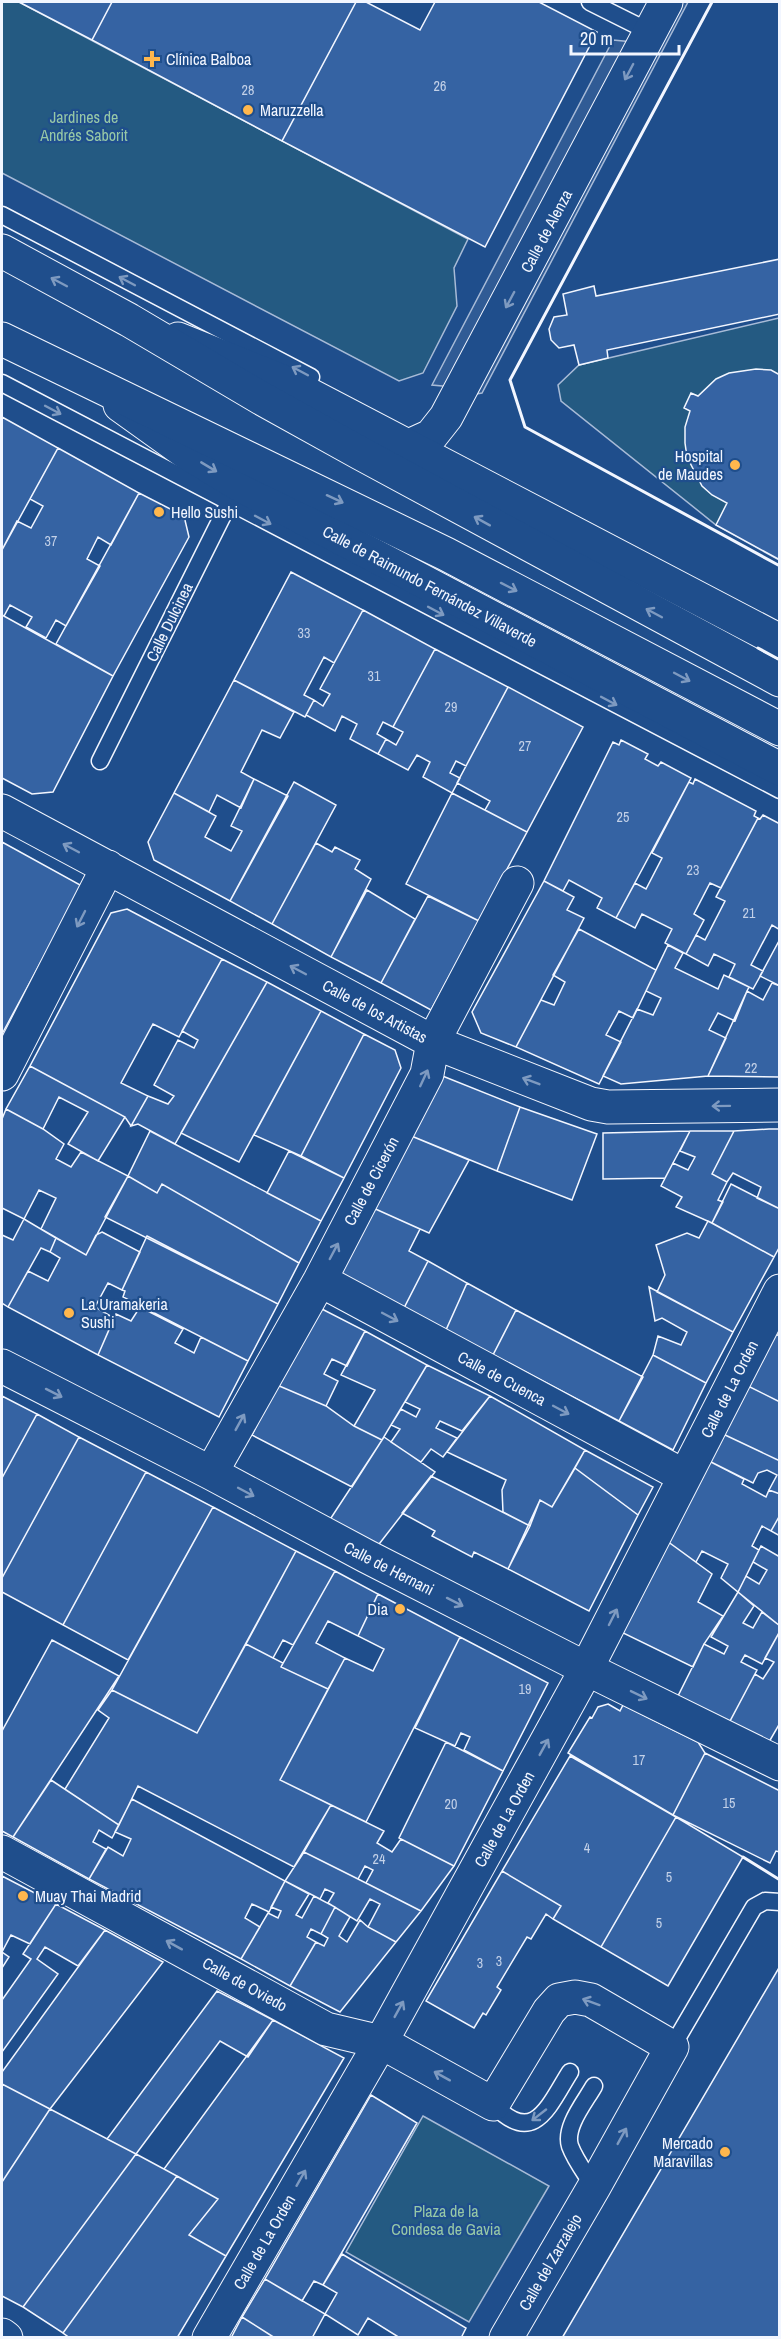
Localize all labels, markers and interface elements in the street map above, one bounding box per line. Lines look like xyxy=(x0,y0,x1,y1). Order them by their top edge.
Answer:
scale bar xyxy=(571,18,679,56)
text: 20 m xyxy=(580,26,613,51)
place label: Clínica Balboa xyxy=(166,48,252,70)
marker: Clínica Balboa xyxy=(143,50,161,68)
one-way arrow xyxy=(623,63,635,81)
house number: 26 xyxy=(434,77,446,95)
house number: 28 xyxy=(242,81,254,99)
place label: Maruzzella xyxy=(260,99,324,121)
marker: Maruzzella xyxy=(241,103,255,117)
park label: Jardines de Andrés Saborit xyxy=(39,106,128,146)
street label: Calle de Alenza xyxy=(515,185,577,276)
one-way arrow xyxy=(119,275,137,286)
one-way arrow xyxy=(51,276,68,288)
one-way arrow xyxy=(504,291,515,309)
one-way arrow xyxy=(291,365,309,377)
one-way arrow xyxy=(44,405,62,417)
place label: Hospital de Maudes xyxy=(658,445,723,485)
marker: Hospital de Maudes xyxy=(728,458,742,472)
one-way arrow xyxy=(200,461,217,473)
one-way arrow xyxy=(325,494,343,506)
place label: Hello Sushi xyxy=(171,501,238,523)
marker: Hello Sushi xyxy=(152,505,166,519)
one-way arrow xyxy=(254,515,272,526)
one-way arrow xyxy=(474,515,491,527)
street label: Calle de Raimundo Fernández Villaverde xyxy=(319,520,541,652)
house number: 37 xyxy=(45,532,57,550)
street label: Calle Dulcinea xyxy=(140,578,198,665)
one-way arrow xyxy=(500,582,518,593)
one-way arrow xyxy=(427,605,445,617)
one-way arrow xyxy=(645,607,663,618)
house number: 33 xyxy=(298,624,310,642)
house number: 31 xyxy=(368,667,381,685)
one-way arrow xyxy=(673,672,691,684)
one-way arrow xyxy=(600,695,617,707)
house number: 29 xyxy=(445,698,457,716)
house number: 27 xyxy=(519,737,531,755)
house number: 25 xyxy=(617,808,629,826)
one-way arrow xyxy=(62,841,80,853)
house number: 23 xyxy=(687,861,699,879)
house number: 21 xyxy=(743,904,756,922)
one-way arrow xyxy=(75,910,87,927)
one-way arrow xyxy=(290,964,308,975)
street label: Calle de los Artistas xyxy=(319,974,431,1048)
house number: 22 xyxy=(745,1059,757,1077)
one-way arrow xyxy=(418,1070,430,1088)
one-way arrow xyxy=(522,1075,541,1086)
one-way arrow xyxy=(712,1100,732,1112)
street label: Calle de Cicerón xyxy=(338,1133,404,1229)
one-way arrow xyxy=(329,1243,340,1261)
place label: La Uramakeria Sushi xyxy=(81,1293,168,1333)
marker: La Uramakeria Sushi xyxy=(62,1306,76,1320)
one-way arrow xyxy=(380,1312,398,1323)
street label: Calle de La Orden xyxy=(695,1337,763,1441)
street label: Calle de Cuenca xyxy=(454,1346,551,1411)
one-way arrow xyxy=(44,1387,62,1399)
one-way arrow xyxy=(552,1404,569,1416)
one-way arrow xyxy=(234,1414,246,1431)
one-way arrow xyxy=(236,1487,254,1498)
street label: Calle de Hernani xyxy=(340,1536,438,1600)
one-way arrow xyxy=(446,1597,464,1608)
place label: Dia xyxy=(368,1598,389,1620)
marker: Dia xyxy=(393,1602,407,1616)
one-way arrow xyxy=(607,1609,619,1626)
house number: 19 xyxy=(519,1680,531,1698)
one-way arrow xyxy=(630,1690,648,1701)
one-way arrow xyxy=(539,1738,550,1756)
house number: 17 xyxy=(633,1751,645,1769)
street label: Calle de La Orden xyxy=(469,1767,539,1871)
house number: 15 xyxy=(723,1794,735,1812)
house number: 20 xyxy=(445,1795,457,1813)
house number: 4 xyxy=(584,1839,591,1857)
house number: 24 xyxy=(373,1850,386,1868)
house number: 5 xyxy=(666,1868,672,1886)
place label: Muay Thai Madrid xyxy=(35,1885,141,1907)
marker: Muay Thai Madrid xyxy=(16,1889,30,1903)
house number: 5 xyxy=(656,1914,662,1932)
one-way arrow xyxy=(166,1939,183,1951)
street label: Calle de Oviedo xyxy=(199,1952,291,2016)
house number: 3 xyxy=(496,1952,502,1970)
house number: 3 xyxy=(477,1954,483,1972)
one-way arrow xyxy=(582,1996,600,2007)
one-way arrow xyxy=(393,2001,405,2018)
one-way arrow xyxy=(434,2070,451,2082)
one-way arrow xyxy=(531,2109,547,2122)
one-way arrow xyxy=(616,2128,628,2145)
place label: Mercado Maravillas xyxy=(653,2132,713,2172)
marker: Mercado Maravillas xyxy=(718,2145,732,2159)
one-way arrow xyxy=(296,2170,308,2187)
street label: Calle de La Orden xyxy=(228,2190,300,2294)
park label: Plaza de la Condesa de Gavia xyxy=(391,2200,501,2240)
street label: Calle del Zarzalejo xyxy=(513,2209,587,2315)

